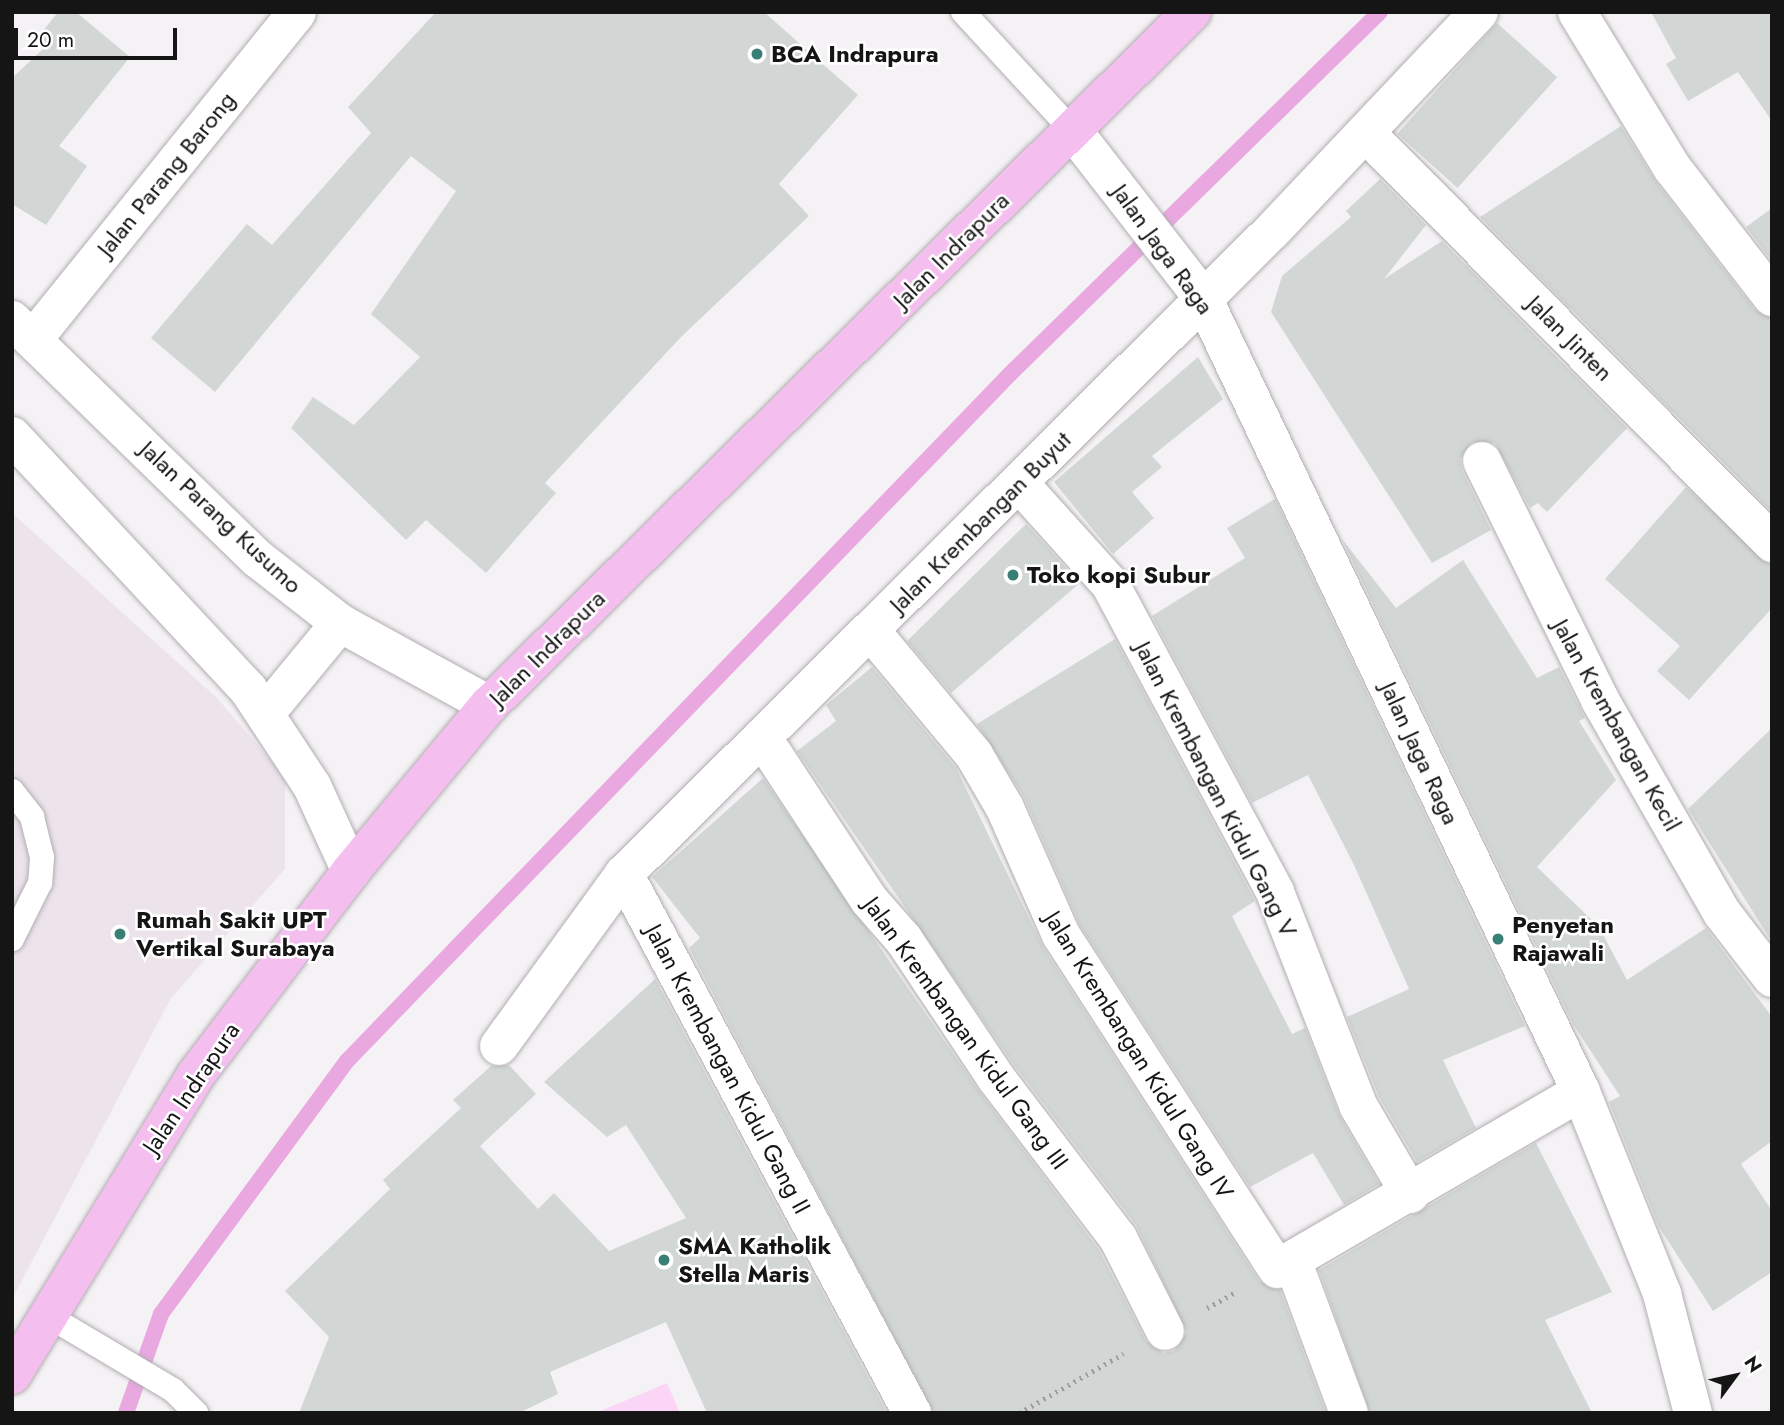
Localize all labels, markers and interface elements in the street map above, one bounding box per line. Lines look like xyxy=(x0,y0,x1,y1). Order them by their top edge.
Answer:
scale bar xyxy=(18,14,180,58)
text: 20 m xyxy=(27,25,74,55)
place label: BCA Indrapura xyxy=(771,40,939,68)
marker: BCA Indrapura xyxy=(749,46,765,62)
street label: Jalan Parang Barong xyxy=(91,86,241,262)
street label: Jalan Jaga Raga xyxy=(1106,178,1220,320)
street label: Jalan Indrapura xyxy=(887,186,1015,314)
street label: Jalan Jinten xyxy=(1521,289,1619,387)
street label: Jalan Krembangan Buyut xyxy=(883,425,1077,619)
street label: Jalan Parang Kusumo xyxy=(134,435,308,599)
place label: Toko kopi Subur xyxy=(1027,561,1211,589)
marker: Toko kopi Subur xyxy=(1005,567,1021,583)
street label: Jalan Indrapura xyxy=(483,584,611,712)
street label: Jalan Krembangan Kecil xyxy=(1547,614,1687,836)
street label: Jalan Krembangan Kidul Gang V xyxy=(1129,636,1303,942)
street label: Jalan Jaga Raga xyxy=(1374,677,1466,829)
street label: Jalan Krembangan Kidul Gang III xyxy=(857,891,1075,1175)
place label: Rumah Sakit UPT Vertikal Surabaya xyxy=(136,906,335,962)
street label: Jalan Krembangan Kidul Gang IV xyxy=(1038,906,1240,1204)
place label: Penyetan Rajawali xyxy=(1512,911,1614,967)
street label: Jalan Krembangan Kidul Gang II xyxy=(639,919,817,1219)
marker: Rumah Sakit UPT Vertikal Surabaya xyxy=(110,924,130,944)
marker: Penyetan Rajawali xyxy=(1490,931,1506,947)
street label: Jalan Indrapura xyxy=(137,1017,245,1159)
place label: SMA Katholik Stella Maris xyxy=(678,1232,831,1288)
marker: SMA Katholik Stella Maris xyxy=(656,1252,672,1268)
north arrow xyxy=(1700,1341,1770,1411)
text: N xyxy=(1738,1351,1768,1378)

